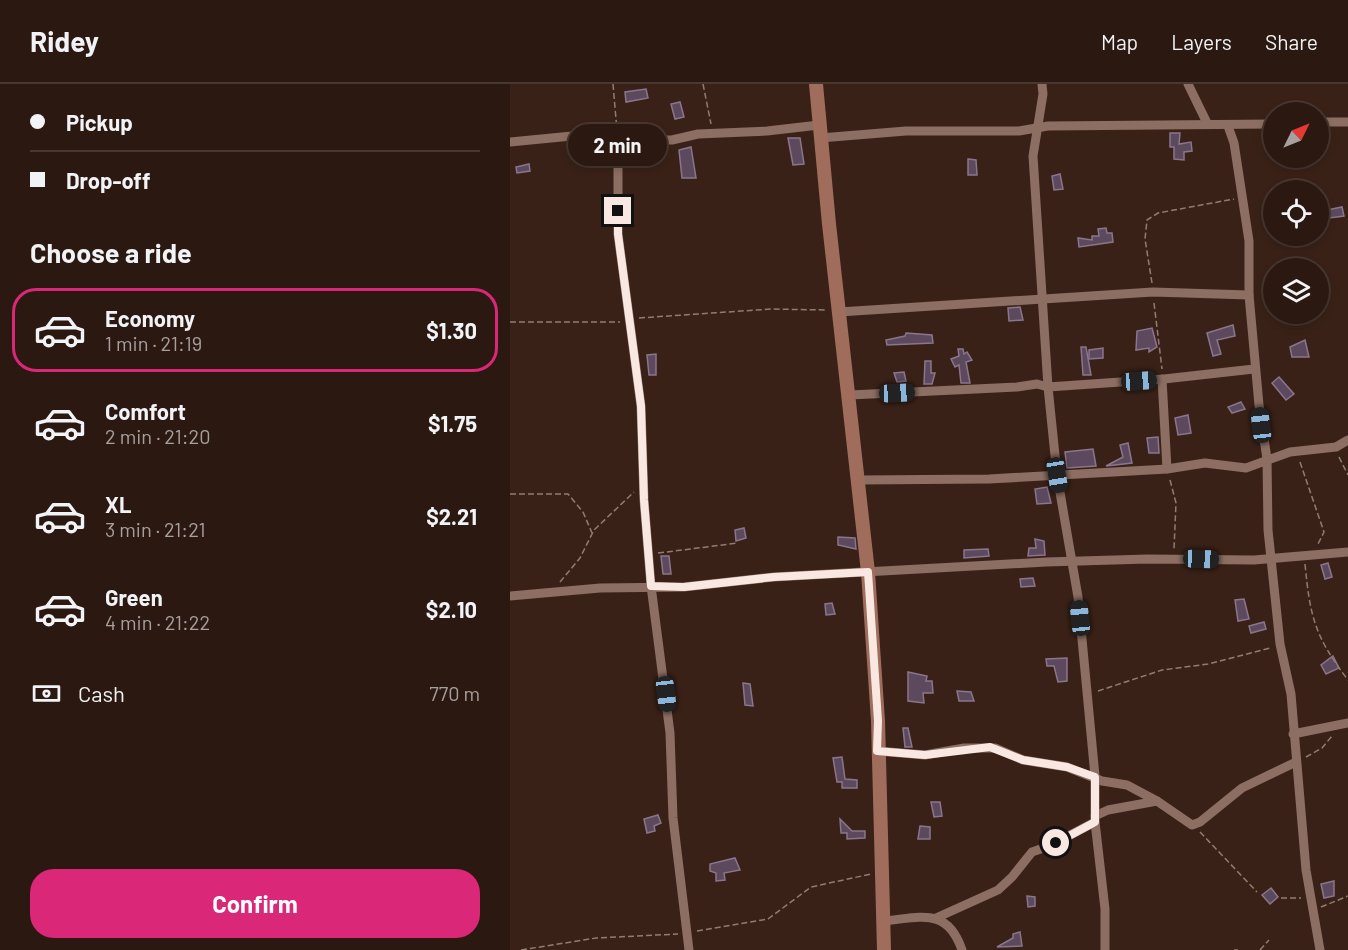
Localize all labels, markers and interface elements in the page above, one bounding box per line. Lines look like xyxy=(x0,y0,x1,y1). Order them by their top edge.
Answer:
text: Ridey xyxy=(30,24,99,58)
text: Map xyxy=(1101,29,1138,54)
text: Layers xyxy=(1171,29,1232,54)
text: Share xyxy=(1265,29,1318,54)
north arrow xyxy=(1263,102,1329,168)
map controls xyxy=(1263,102,1329,324)
text: Pickup xyxy=(66,109,133,135)
callout: 2 min xyxy=(568,124,668,166)
text: 2 min xyxy=(594,133,641,157)
text: Drop-off xyxy=(66,167,150,193)
button: locate xyxy=(1263,180,1329,246)
route end xyxy=(604,197,631,224)
text: Choose a ride xyxy=(30,236,192,268)
button: layers xyxy=(1263,258,1329,324)
icon: car xyxy=(33,303,87,357)
text: Economy xyxy=(105,305,195,331)
text: $1.30 xyxy=(426,317,477,343)
text: 1 min · 21:19 xyxy=(105,331,202,355)
car xyxy=(1120,371,1158,391)
car xyxy=(879,383,915,403)
icon: car xyxy=(33,396,87,450)
text: Comfort xyxy=(105,398,186,424)
car xyxy=(1250,406,1272,444)
text: $1.75 xyxy=(428,410,477,436)
text: 2 min · 21:20 xyxy=(105,424,211,448)
car xyxy=(1045,456,1069,494)
icon: car xyxy=(33,489,87,543)
text: XL xyxy=(105,491,131,517)
text: $2.21 xyxy=(426,503,477,529)
text: 3 min · 21:21 xyxy=(105,517,206,541)
car xyxy=(1183,549,1219,569)
icon: car xyxy=(33,582,87,636)
text: Green xyxy=(105,584,163,610)
text: $2.10 xyxy=(426,596,477,622)
car xyxy=(1069,599,1091,637)
text: 4 min · 21:22 xyxy=(105,610,210,634)
car xyxy=(655,675,677,713)
icon: cash xyxy=(30,677,63,710)
text: Cash xyxy=(78,680,125,706)
text: 770 m xyxy=(429,681,480,705)
route start xyxy=(1042,829,1069,856)
button: Confirm xyxy=(30,869,480,938)

